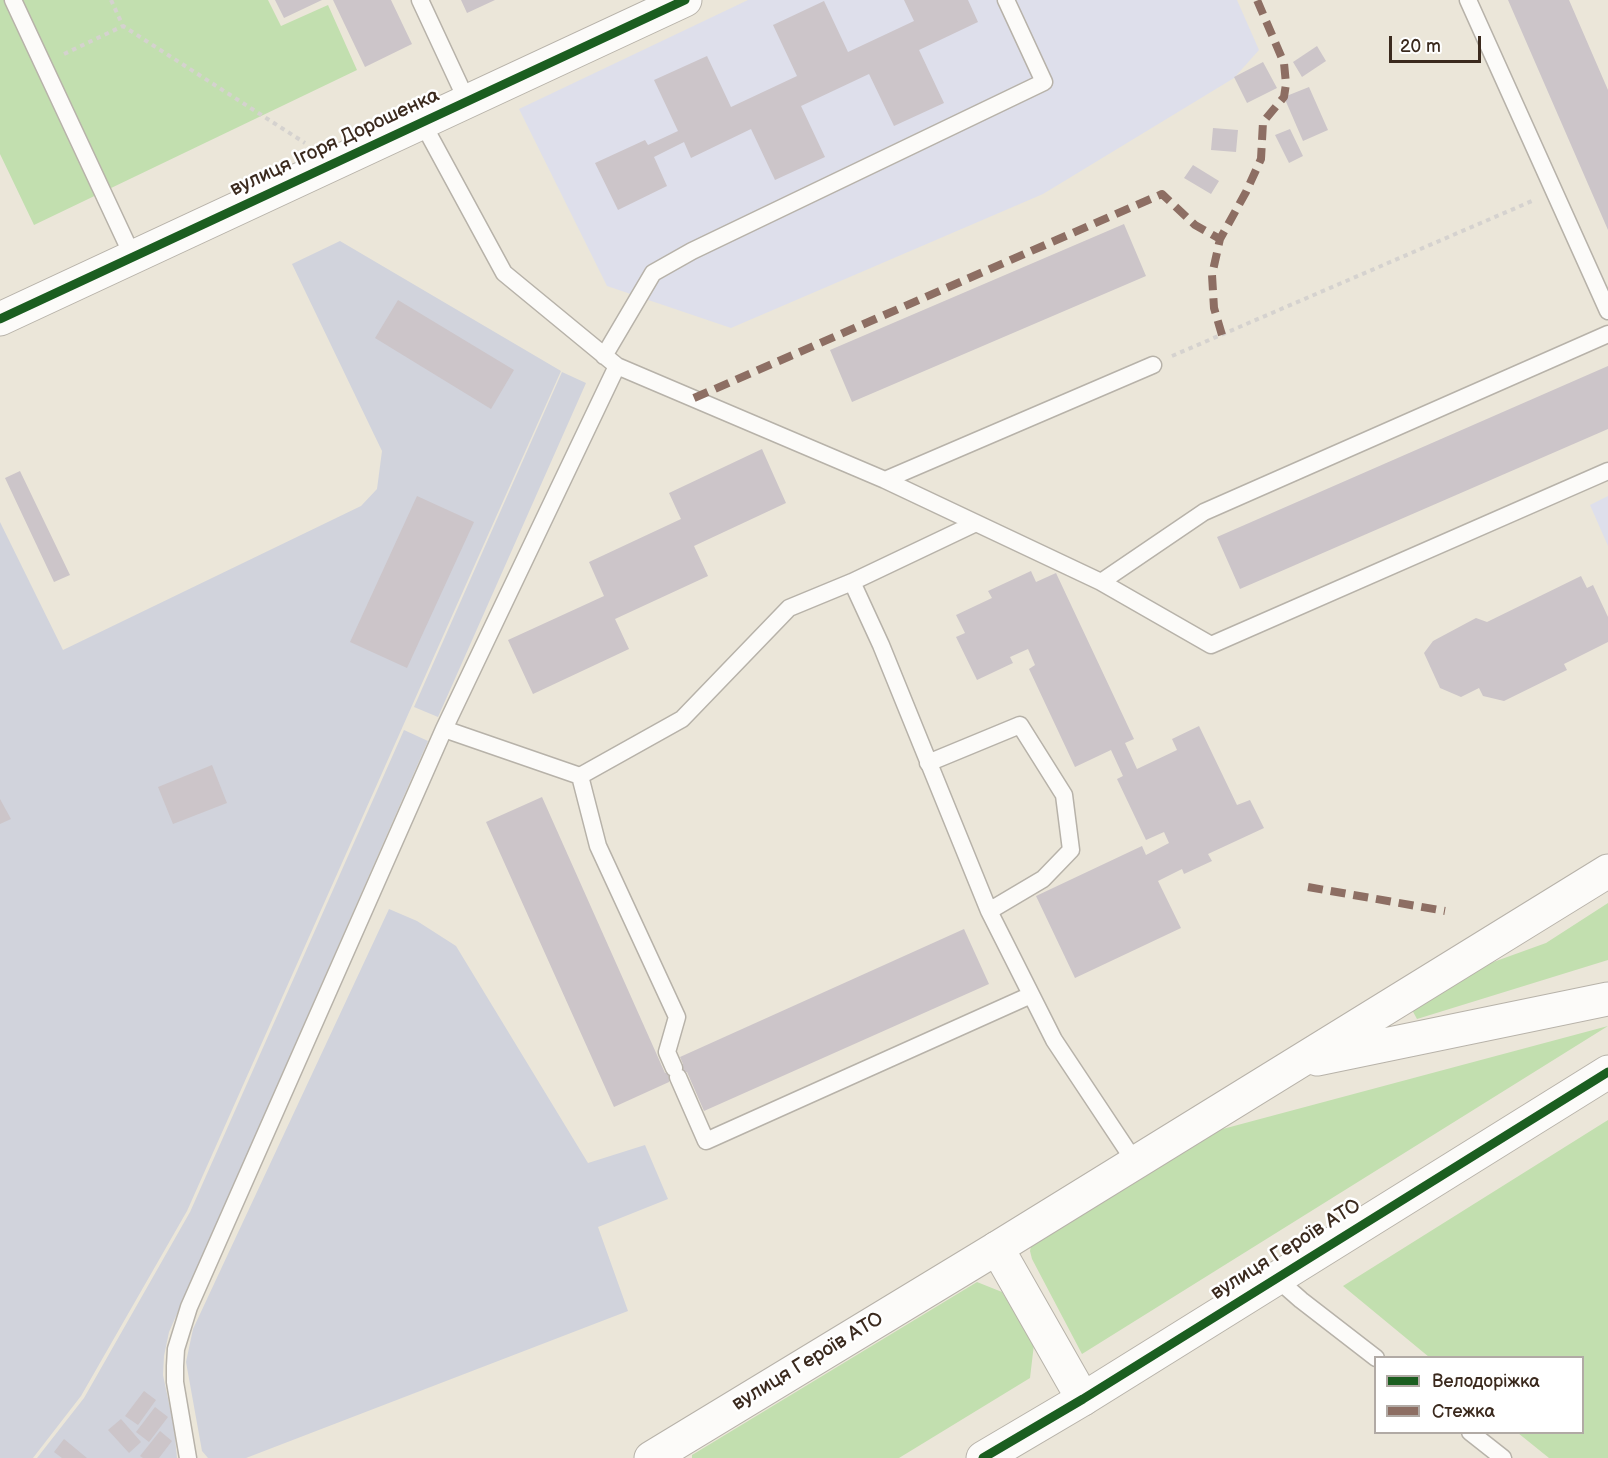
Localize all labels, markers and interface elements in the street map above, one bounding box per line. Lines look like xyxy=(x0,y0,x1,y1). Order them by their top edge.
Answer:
scale bar xyxy=(1392,24,1484,62)
text: 20 m xyxy=(1400,36,1441,57)
street label: вулиця Ігоря Дорошенка xyxy=(227,84,443,202)
street label: вулиця Героїв АТО xyxy=(1207,1194,1365,1306)
street label: вулиця Героїв АТО xyxy=(728,1307,888,1417)
legend xyxy=(1374,1356,1584,1434)
text: Велодоріжка xyxy=(1432,1371,1540,1392)
text: Стежка xyxy=(1432,1401,1495,1422)

